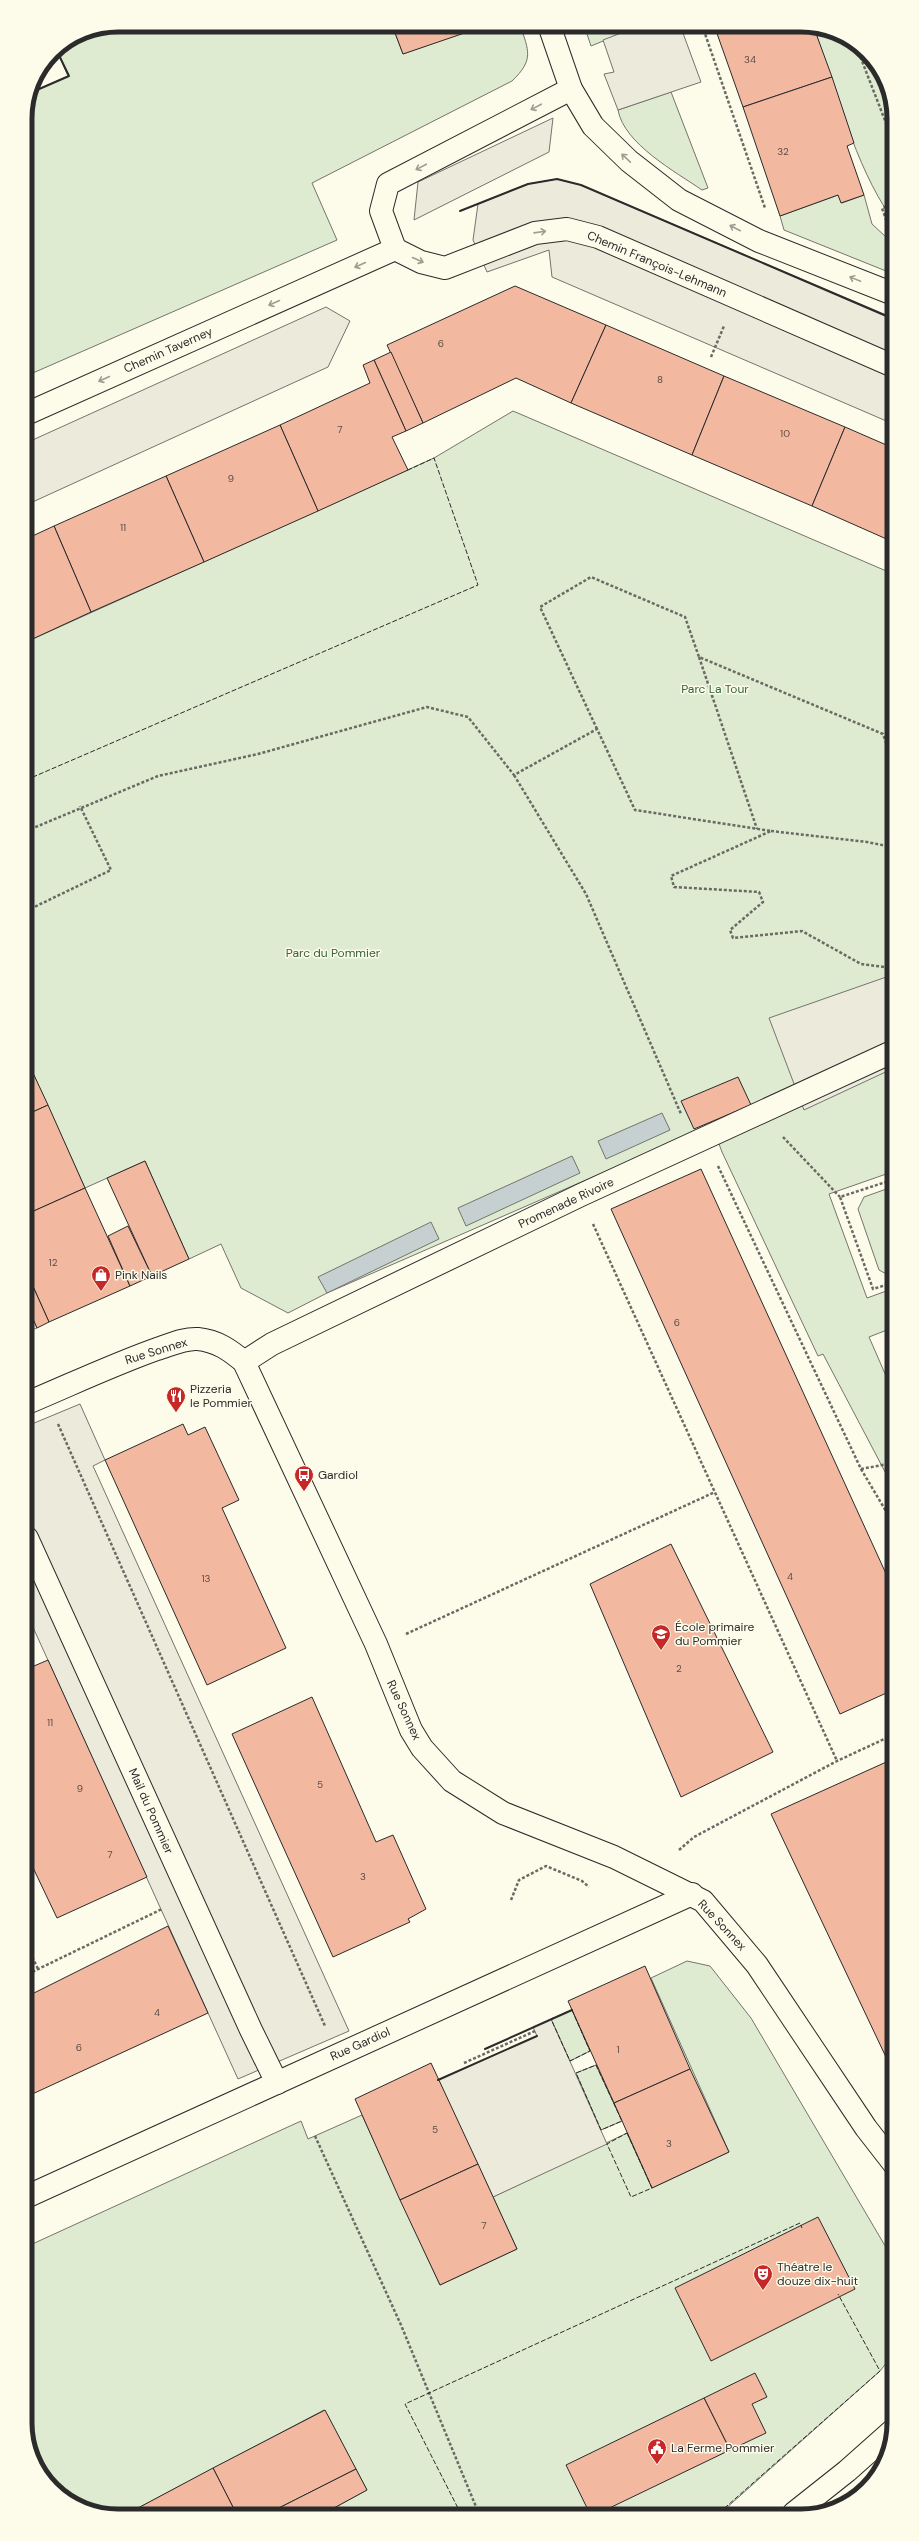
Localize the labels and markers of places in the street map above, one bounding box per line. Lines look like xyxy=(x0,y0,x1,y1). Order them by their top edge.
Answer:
shop icon: Pink Nails xyxy=(90,1264,112,1292)
place label: Pink Nails xyxy=(115,1267,167,1283)
place label: Pizzeria le Pommier xyxy=(190,1381,252,1411)
restaurant icon: Pizzeria le Pommier xyxy=(165,1385,187,1413)
bus stop icon: Gardiol xyxy=(293,1464,315,1492)
place label: Gardiol xyxy=(318,1467,358,1483)
place label: École primaire du Pommier xyxy=(675,1619,755,1649)
school or university icon: École primaire du Pommier xyxy=(650,1623,672,1651)
place label: Théatre le douze dix-huit xyxy=(777,2259,859,2289)
theatre icon: Théatre le douze dix-huit xyxy=(752,2263,774,2291)
public building icon: La Ferme Pommier xyxy=(646,2437,668,2465)
place label: La Ferme Pommier xyxy=(671,2440,775,2456)

